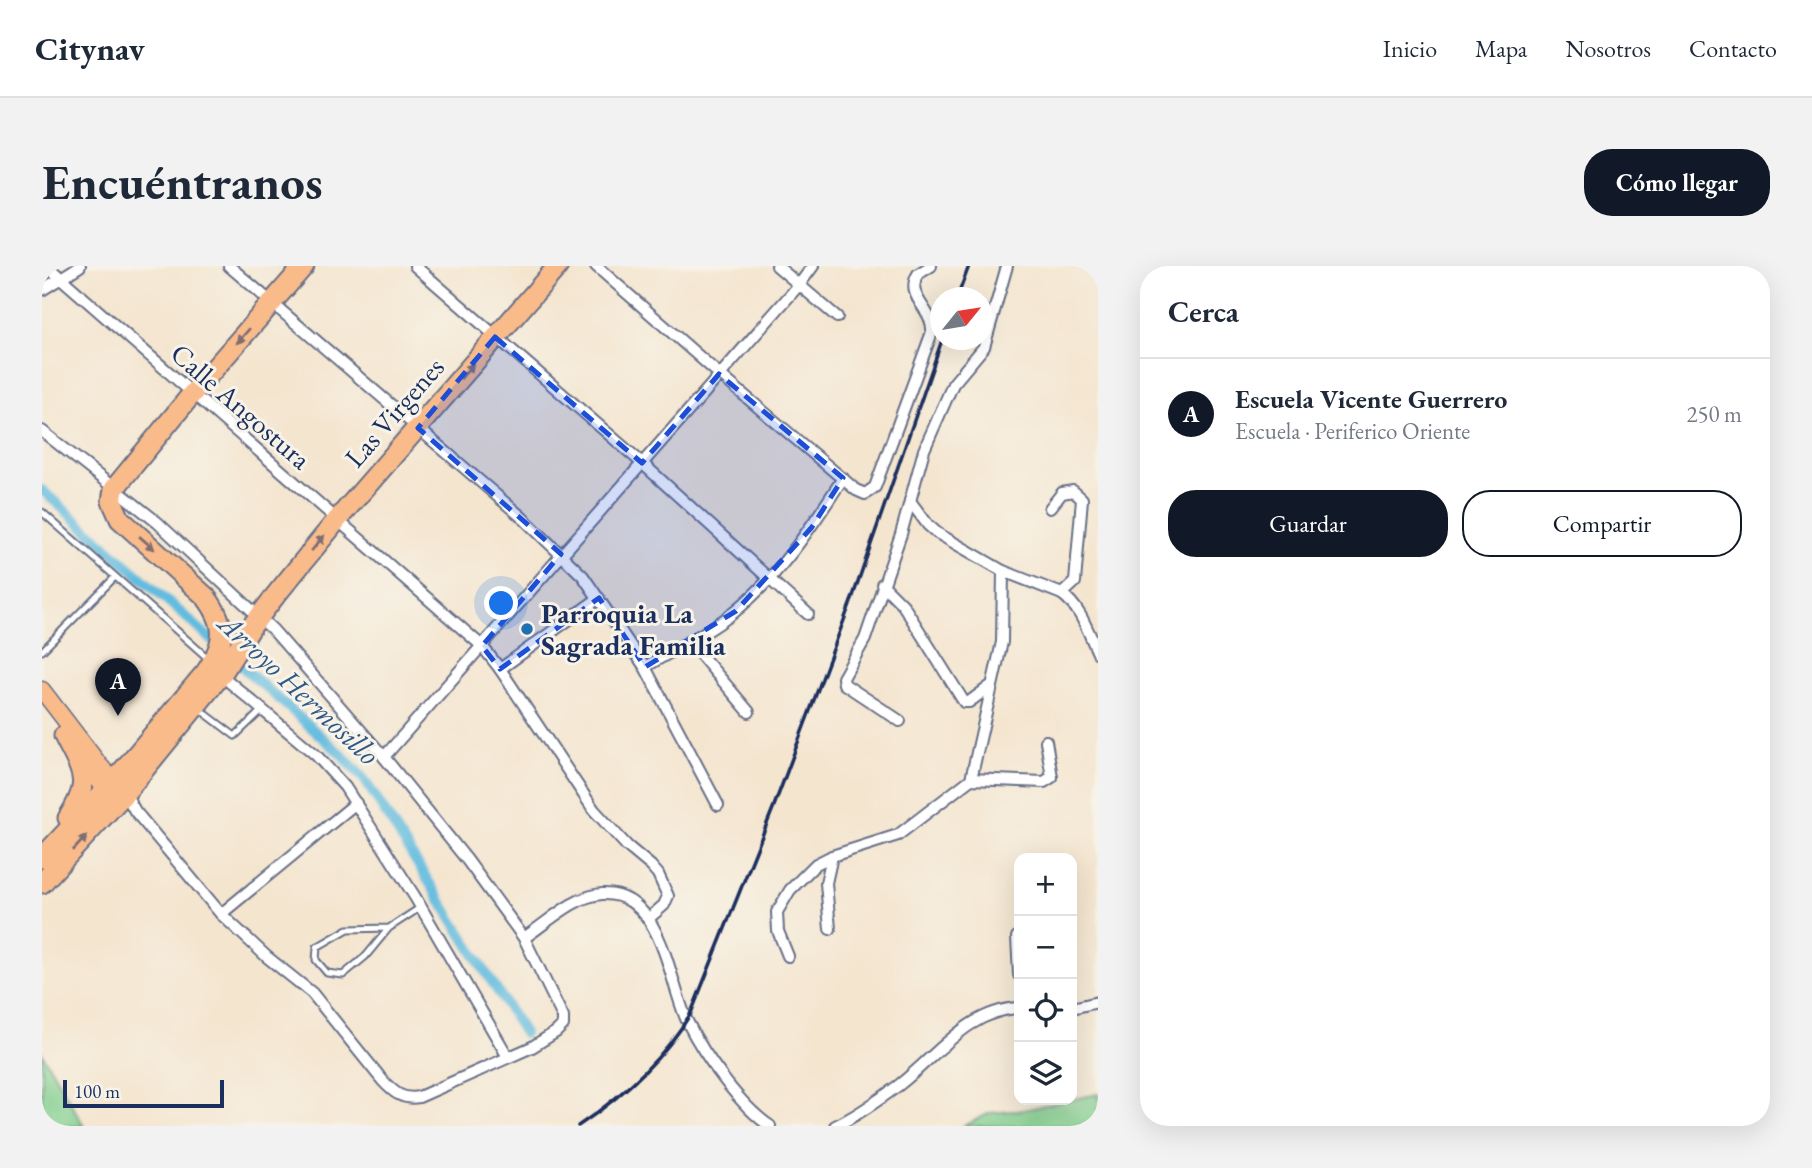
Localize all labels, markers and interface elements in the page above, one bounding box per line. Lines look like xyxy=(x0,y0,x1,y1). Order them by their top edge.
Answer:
text: Citynav xyxy=(35,27,145,70)
text: Inicio xyxy=(1383,33,1437,64)
text: Mapa xyxy=(1475,33,1527,64)
text: Nosotros xyxy=(1565,33,1651,64)
text: Contacto xyxy=(1689,33,1777,64)
button: Cómo llegar xyxy=(1584,149,1770,216)
text: Encuéntranos xyxy=(42,150,323,214)
north arrow xyxy=(930,287,993,350)
text: Cerca xyxy=(1168,292,1239,331)
one-way arrow xyxy=(235,327,251,345)
street label: Calle Angostura xyxy=(163,335,319,477)
street label: Las Virgenes xyxy=(336,349,452,475)
one-way arrow xyxy=(459,362,474,380)
text: Escuela Vicente Guerrero xyxy=(1235,382,1507,416)
text: A xyxy=(1183,399,1199,429)
text: 250 m xyxy=(1686,399,1742,429)
text: Escuela · Periferico Oriente xyxy=(1235,416,1470,446)
button: Guardar xyxy=(1168,490,1448,557)
button: Compartir xyxy=(1462,490,1742,557)
one-way arrow xyxy=(138,535,155,551)
one-way arrow xyxy=(310,535,325,552)
your location xyxy=(484,586,518,620)
place label: Parroquia La Sagrada Familia xyxy=(541,595,726,663)
water label: Arroyo Hermosillo xyxy=(209,603,388,773)
marker: Parroquia La Sagrada Familia xyxy=(519,621,535,637)
pin: A xyxy=(95,658,141,716)
one-way arrow xyxy=(71,835,87,852)
map controls xyxy=(1014,853,1077,1105)
button: + xyxy=(1014,853,1077,916)
button: − xyxy=(1014,916,1077,979)
button: locate xyxy=(1014,979,1077,1042)
button: layers xyxy=(1014,1042,1077,1105)
scale bar xyxy=(63,1077,224,1109)
text: 100 m xyxy=(74,1079,120,1104)

